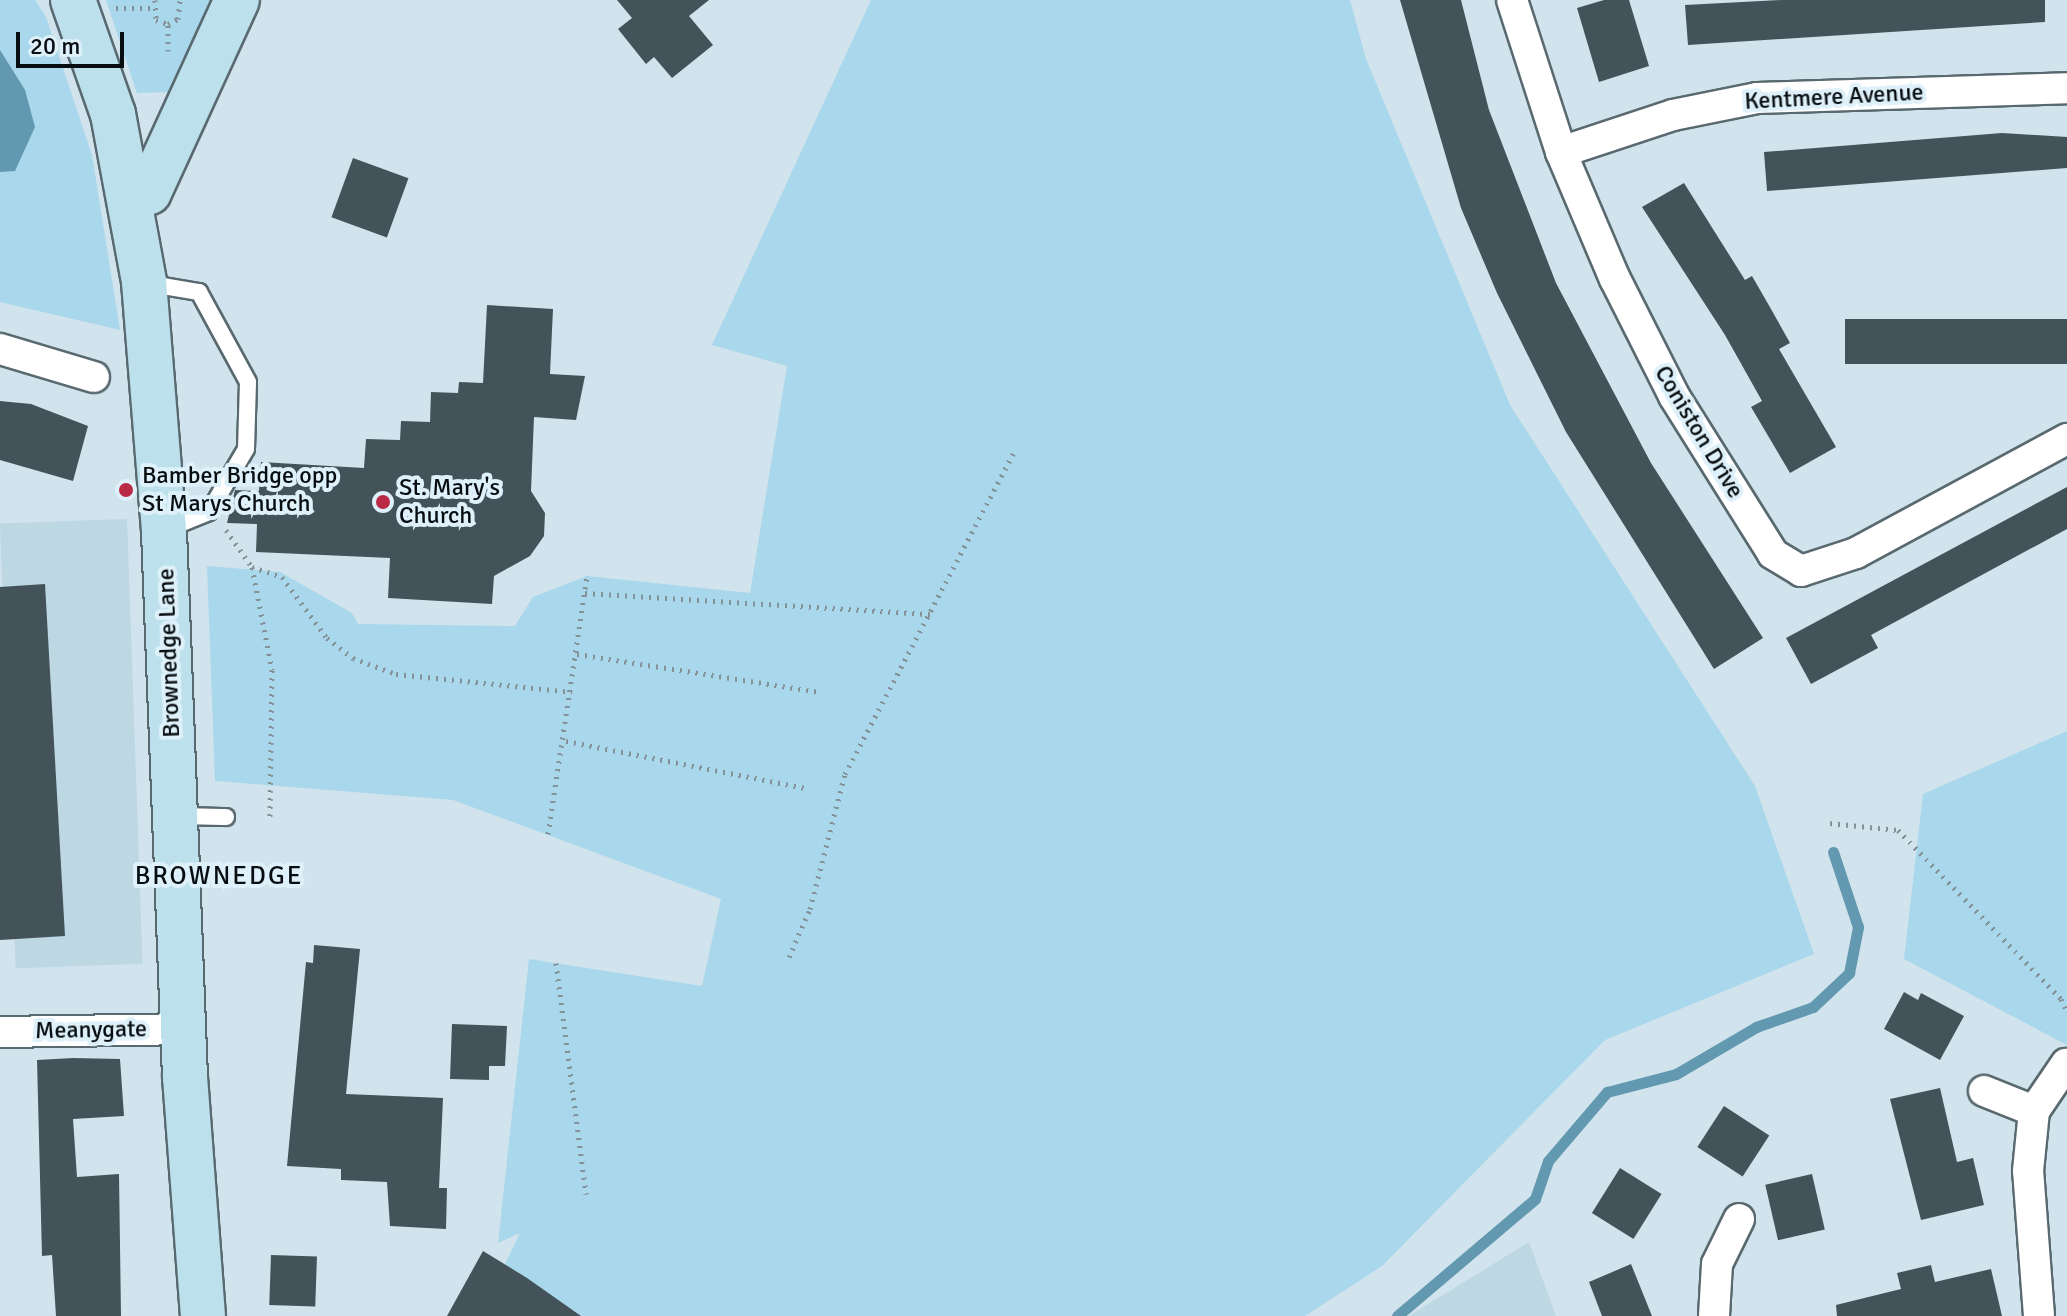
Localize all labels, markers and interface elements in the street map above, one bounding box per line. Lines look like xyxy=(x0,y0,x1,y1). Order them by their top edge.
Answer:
scale bar xyxy=(20,16,128,66)
text: 20 m xyxy=(30,31,80,61)
street label: Kentmere Avenue xyxy=(1744,78,1924,116)
street label: Coniston Drive xyxy=(1648,360,1750,504)
place label: Bamber Bridge opp St Marys Church xyxy=(142,462,337,518)
place label: St. Mary's Church xyxy=(399,474,500,530)
marker: Bamber Bridge opp St Marys Church xyxy=(117,481,135,499)
marker: St. Mary's Church xyxy=(374,493,392,511)
street label: Brownedge Lane xyxy=(152,568,186,738)
district label: BROWNEDGE xyxy=(135,861,303,893)
street label: Meanygate xyxy=(35,1015,147,1045)

